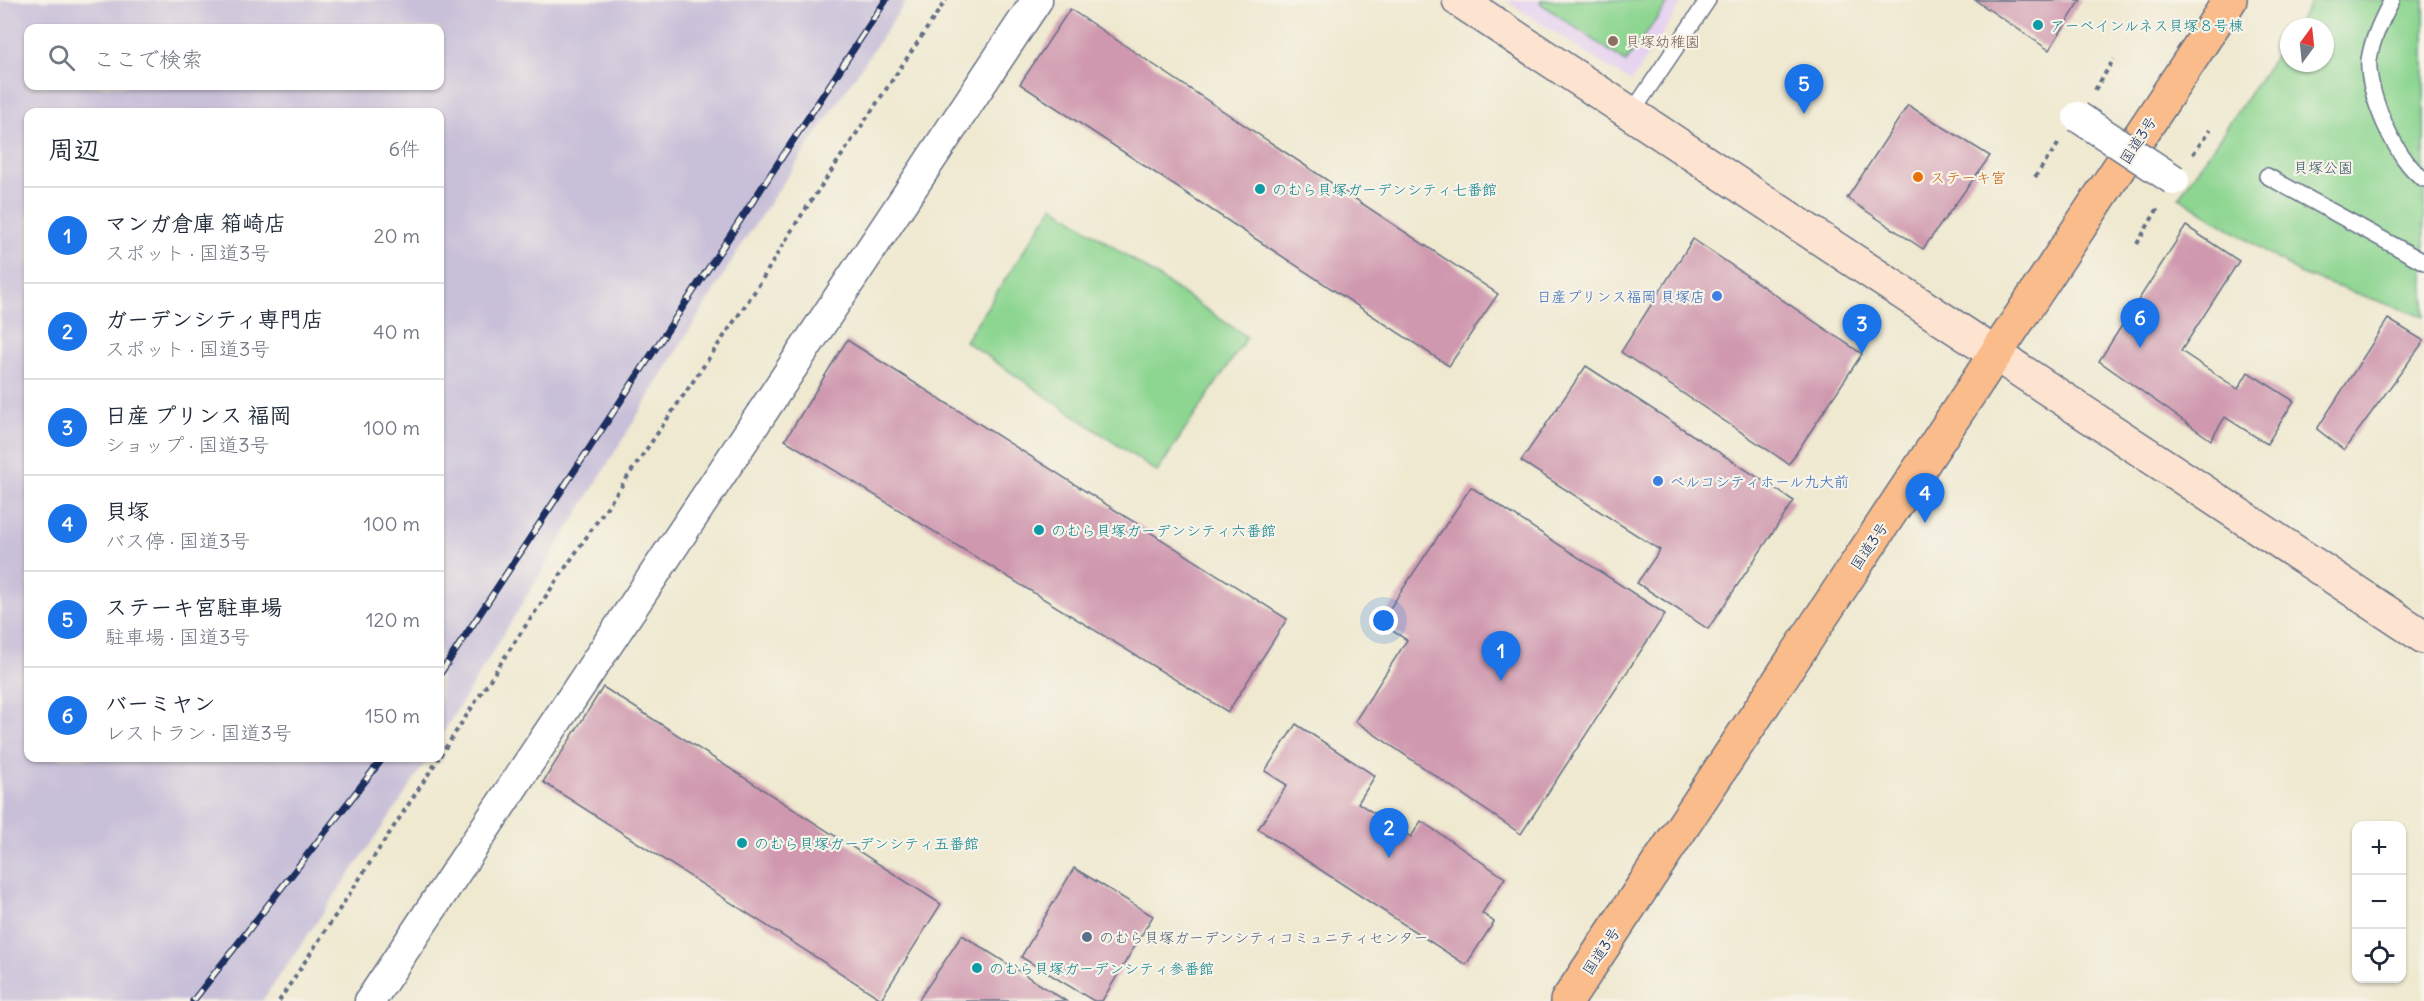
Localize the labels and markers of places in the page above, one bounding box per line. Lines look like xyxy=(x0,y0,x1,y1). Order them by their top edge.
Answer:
place label: アーベインルネス貝塚８号棟 xyxy=(2050,16,2244,35)
marker: アーベインルネス貝塚８号棟 xyxy=(2031,18,2045,32)
place label: 貝塚幼稚園 xyxy=(1625,32,1700,51)
marker: 貝塚幼稚園 xyxy=(1606,34,1620,48)
pin: 5 xyxy=(1784,64,1824,114)
place label: ステーキ宮 xyxy=(1930,168,2006,187)
marker: ステーキ宮 xyxy=(1911,170,1925,184)
place label: のむら貝塚ガーデンシティ七番館 xyxy=(1272,180,1497,199)
marker: のむら貝塚ガーデンシティ七番館 xyxy=(1253,182,1267,196)
place label: 日産プリンス福岡 貝塚店 xyxy=(1536,287,1705,306)
marker: 日産プリンス福岡 貝塚店 xyxy=(1710,289,1724,303)
pin: 6 xyxy=(2120,298,2160,348)
pin: 3 xyxy=(1842,304,1882,354)
place label: ベルコシティホール九大前 xyxy=(1670,472,1849,491)
marker: ベルコシティホール九大前 xyxy=(1651,474,1665,488)
pin: 4 xyxy=(1906,474,1944,523)
place label: のむら貝塚ガーデンシティ六番館 xyxy=(1051,521,1276,540)
marker: のむら貝塚ガーデンシティ六番館 xyxy=(1032,523,1046,537)
pin: 1 xyxy=(1482,632,1520,681)
pin: 2 xyxy=(1370,808,1408,858)
place label: のむら貝塚ガーデンシティ五番館 xyxy=(754,834,979,853)
marker: のむら貝塚ガーデンシティ五番館 xyxy=(735,836,749,850)
place label: のむら貝塚ガーデンシティコミュニティセンター xyxy=(1099,928,1428,947)
marker: のむら貝塚ガーデンシティコミュニティセンター xyxy=(1080,930,1094,944)
place label: のむら貝塚ガーデンシティ参番館 xyxy=(989,959,1214,978)
marker: のむら貝塚ガーデンシティ参番館 xyxy=(970,961,984,975)

